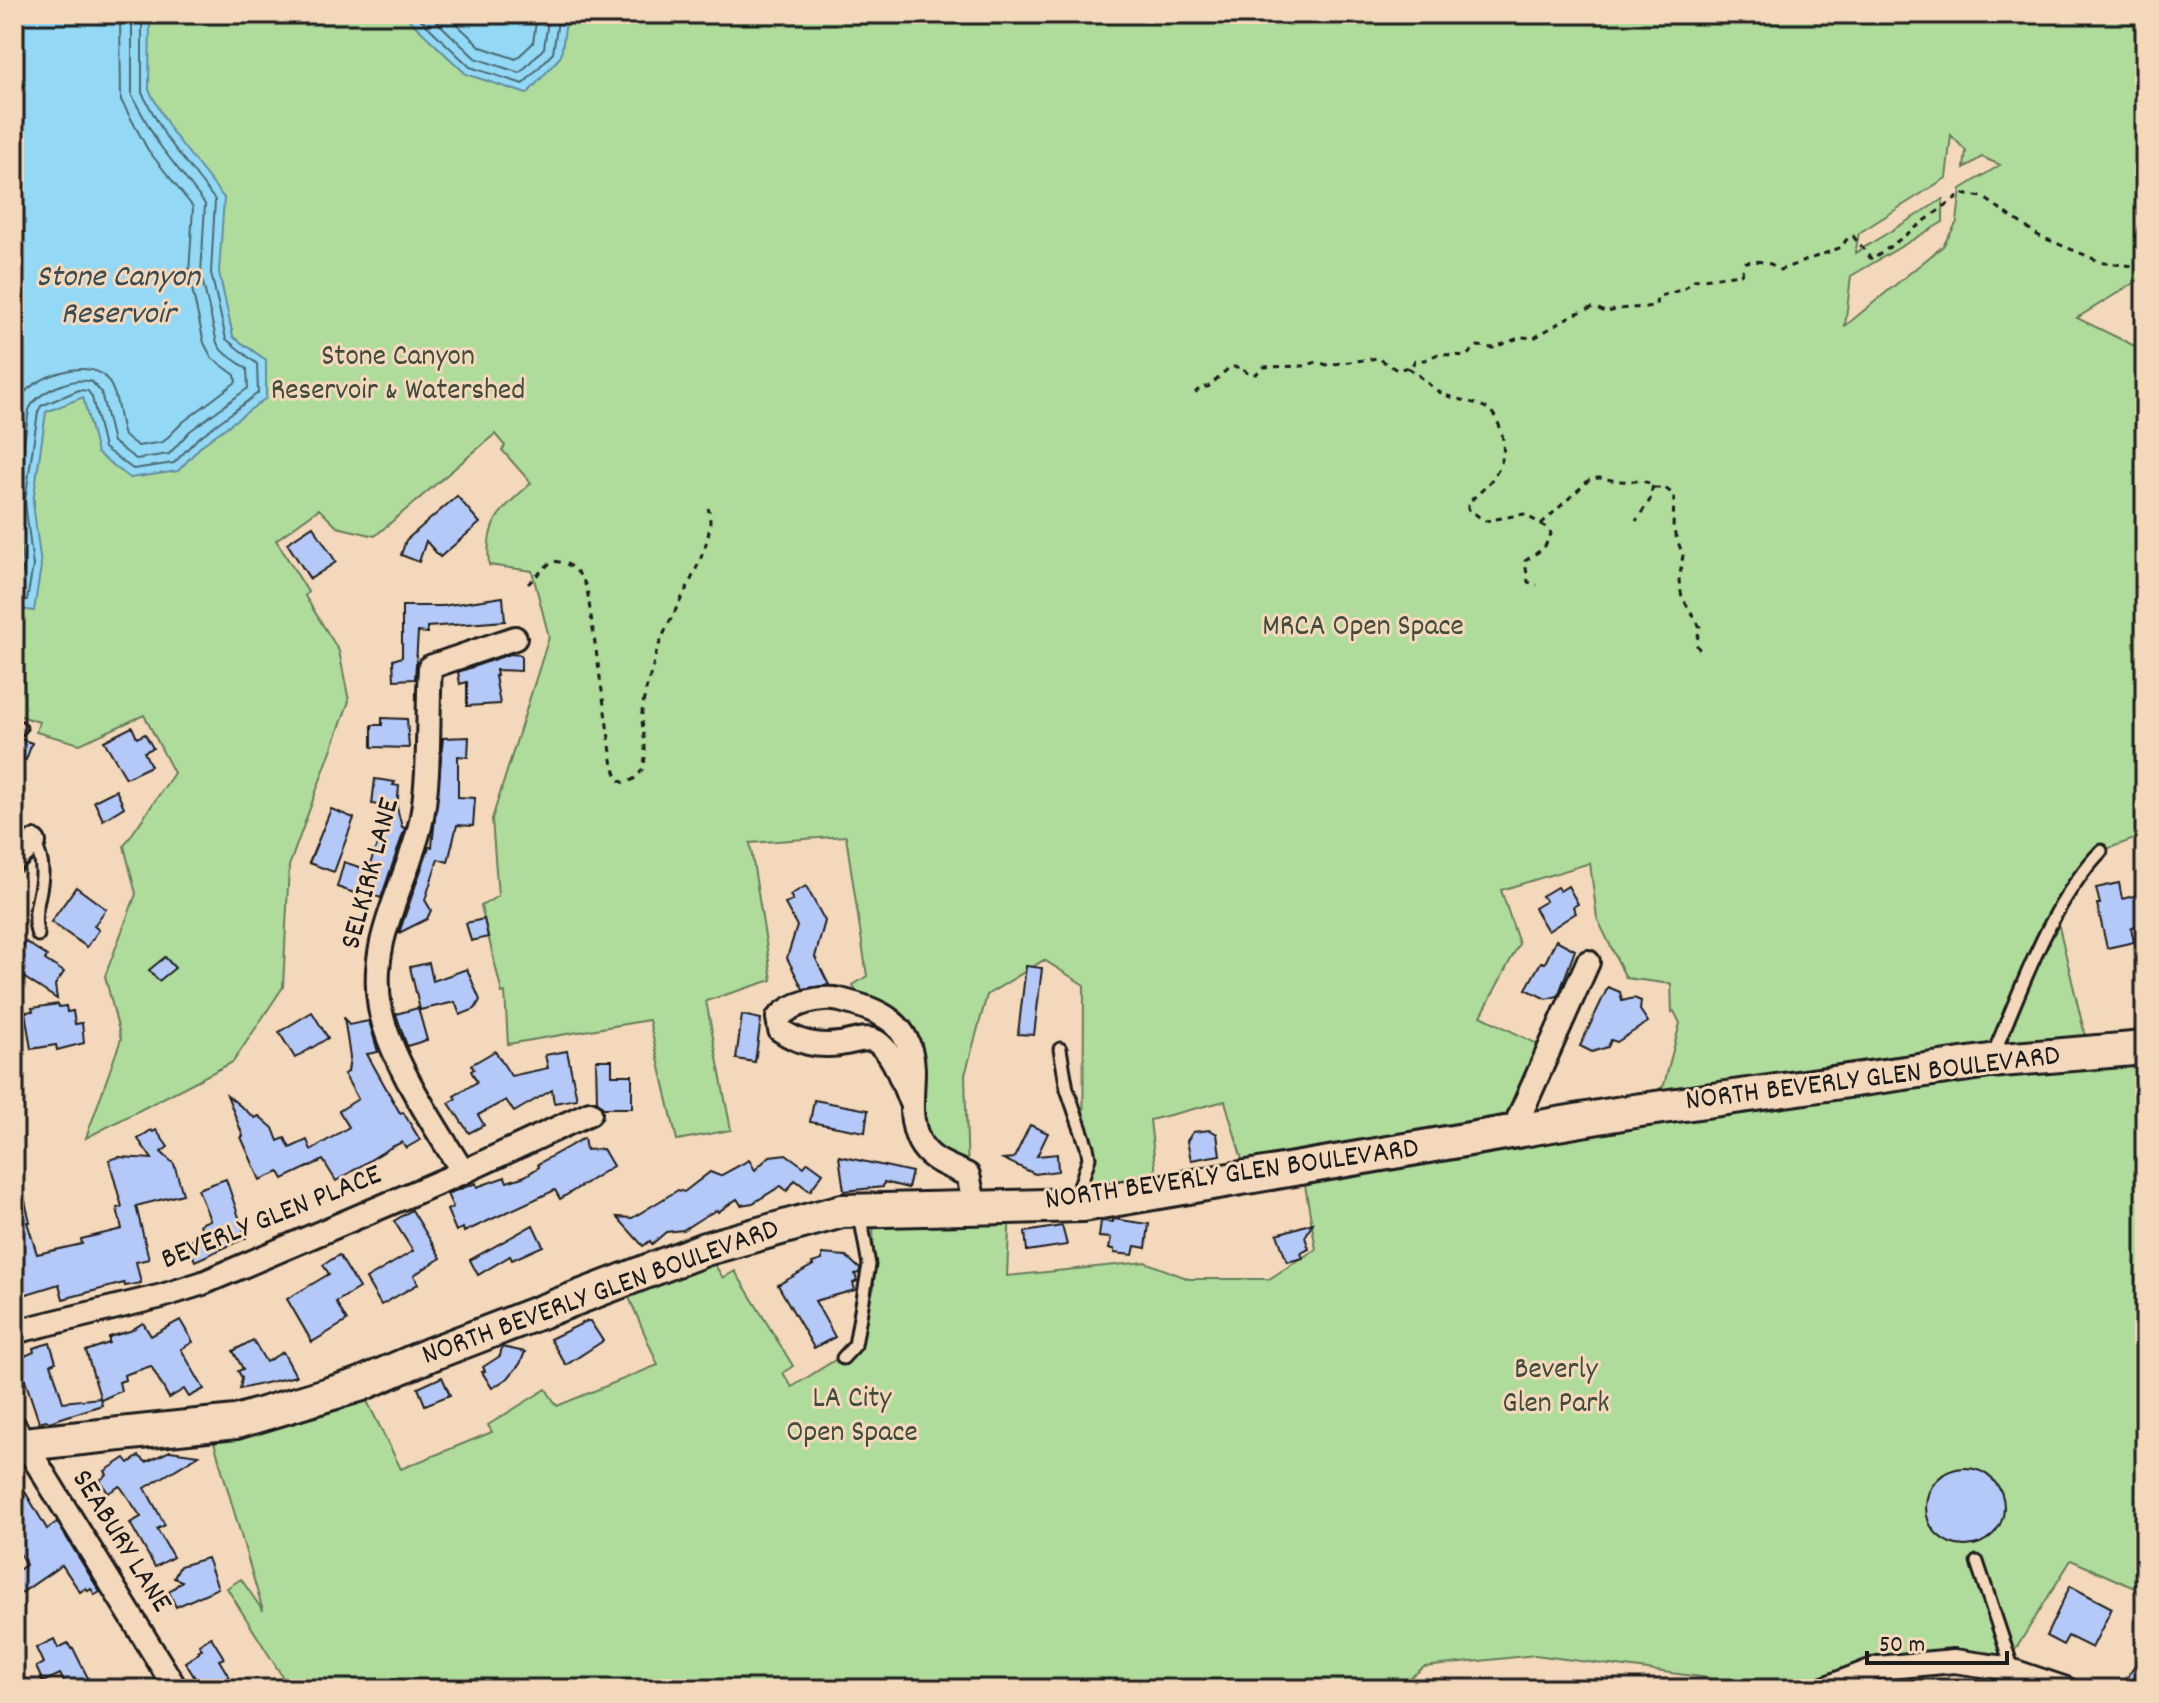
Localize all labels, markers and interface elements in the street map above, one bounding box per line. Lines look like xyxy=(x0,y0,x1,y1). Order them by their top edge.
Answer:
water label: Stone Canyon Reservoir xyxy=(36,256,201,339)
park label: Stone Canyon Reservoir & Watershed xyxy=(271,337,525,414)
park label: MRCA Open Space xyxy=(1262,607,1464,650)
street label: SELKIRK LANE xyxy=(331,793,413,954)
street label: NORTH BEVERLY GLEN BOULEVARD xyxy=(1683,1036,2063,1124)
street label: NORTH BEVERLY GLEN BOULEVARD xyxy=(1042,1128,1422,1224)
street label: BEVERLY GLEN PLACE xyxy=(155,1155,389,1283)
street label: NORTH BEVERLY GLEN BOULEVARD xyxy=(417,1209,785,1379)
park label: Beverly Glen Park xyxy=(1502,1350,1610,1427)
park label: LA City Open Space xyxy=(786,1379,918,1456)
street label: SEABURY LANE xyxy=(59,1462,181,1622)
scale bar xyxy=(1867,1615,2007,1665)
text: 50 m xyxy=(1879,1629,1925,1663)

